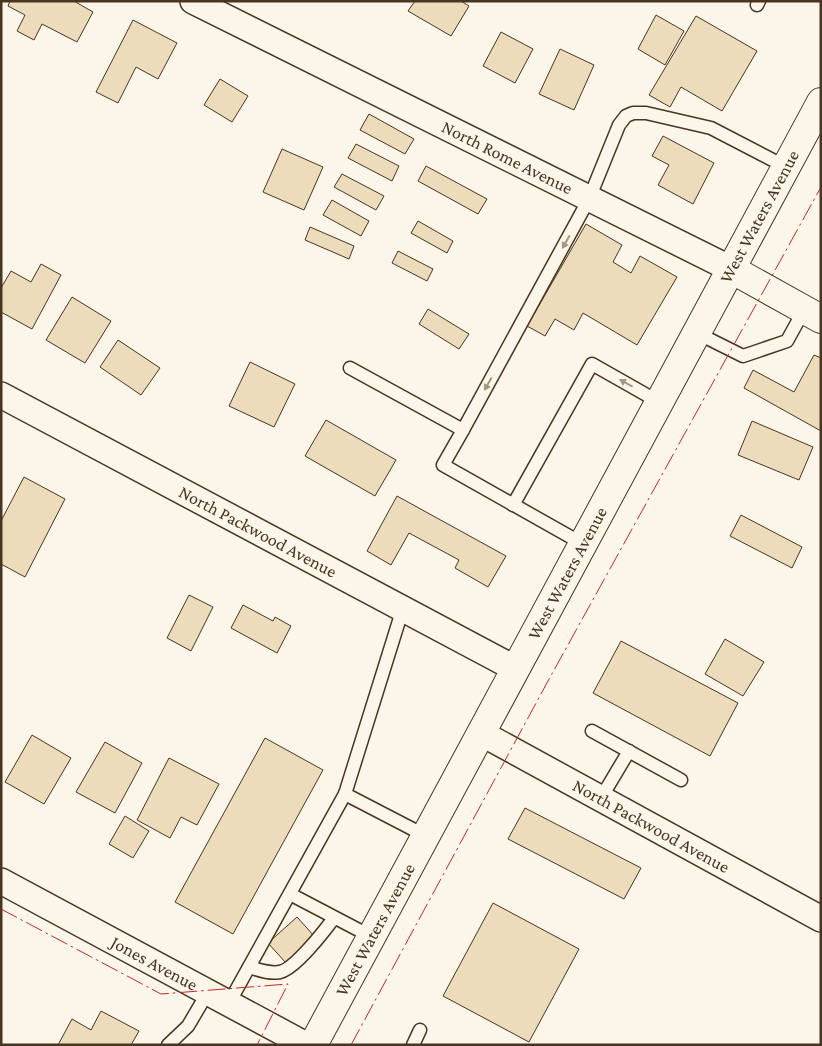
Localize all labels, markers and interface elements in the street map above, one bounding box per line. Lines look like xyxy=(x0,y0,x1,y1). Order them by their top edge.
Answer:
street label: North Rome Avenue xyxy=(438,117,576,199)
street label: West Waters Avenue xyxy=(715,147,803,286)
one-way arrow xyxy=(562,234,570,249)
one-way arrow xyxy=(484,377,492,391)
one-way arrow xyxy=(618,379,633,387)
street label: North Packwood Avenue xyxy=(176,482,340,582)
street label: West Waters Avenue xyxy=(523,503,611,643)
street label: North Packwood Avenue xyxy=(569,775,733,877)
street label: West Waters Avenue xyxy=(331,860,419,999)
street label: Jones Avenue xyxy=(106,931,201,995)

